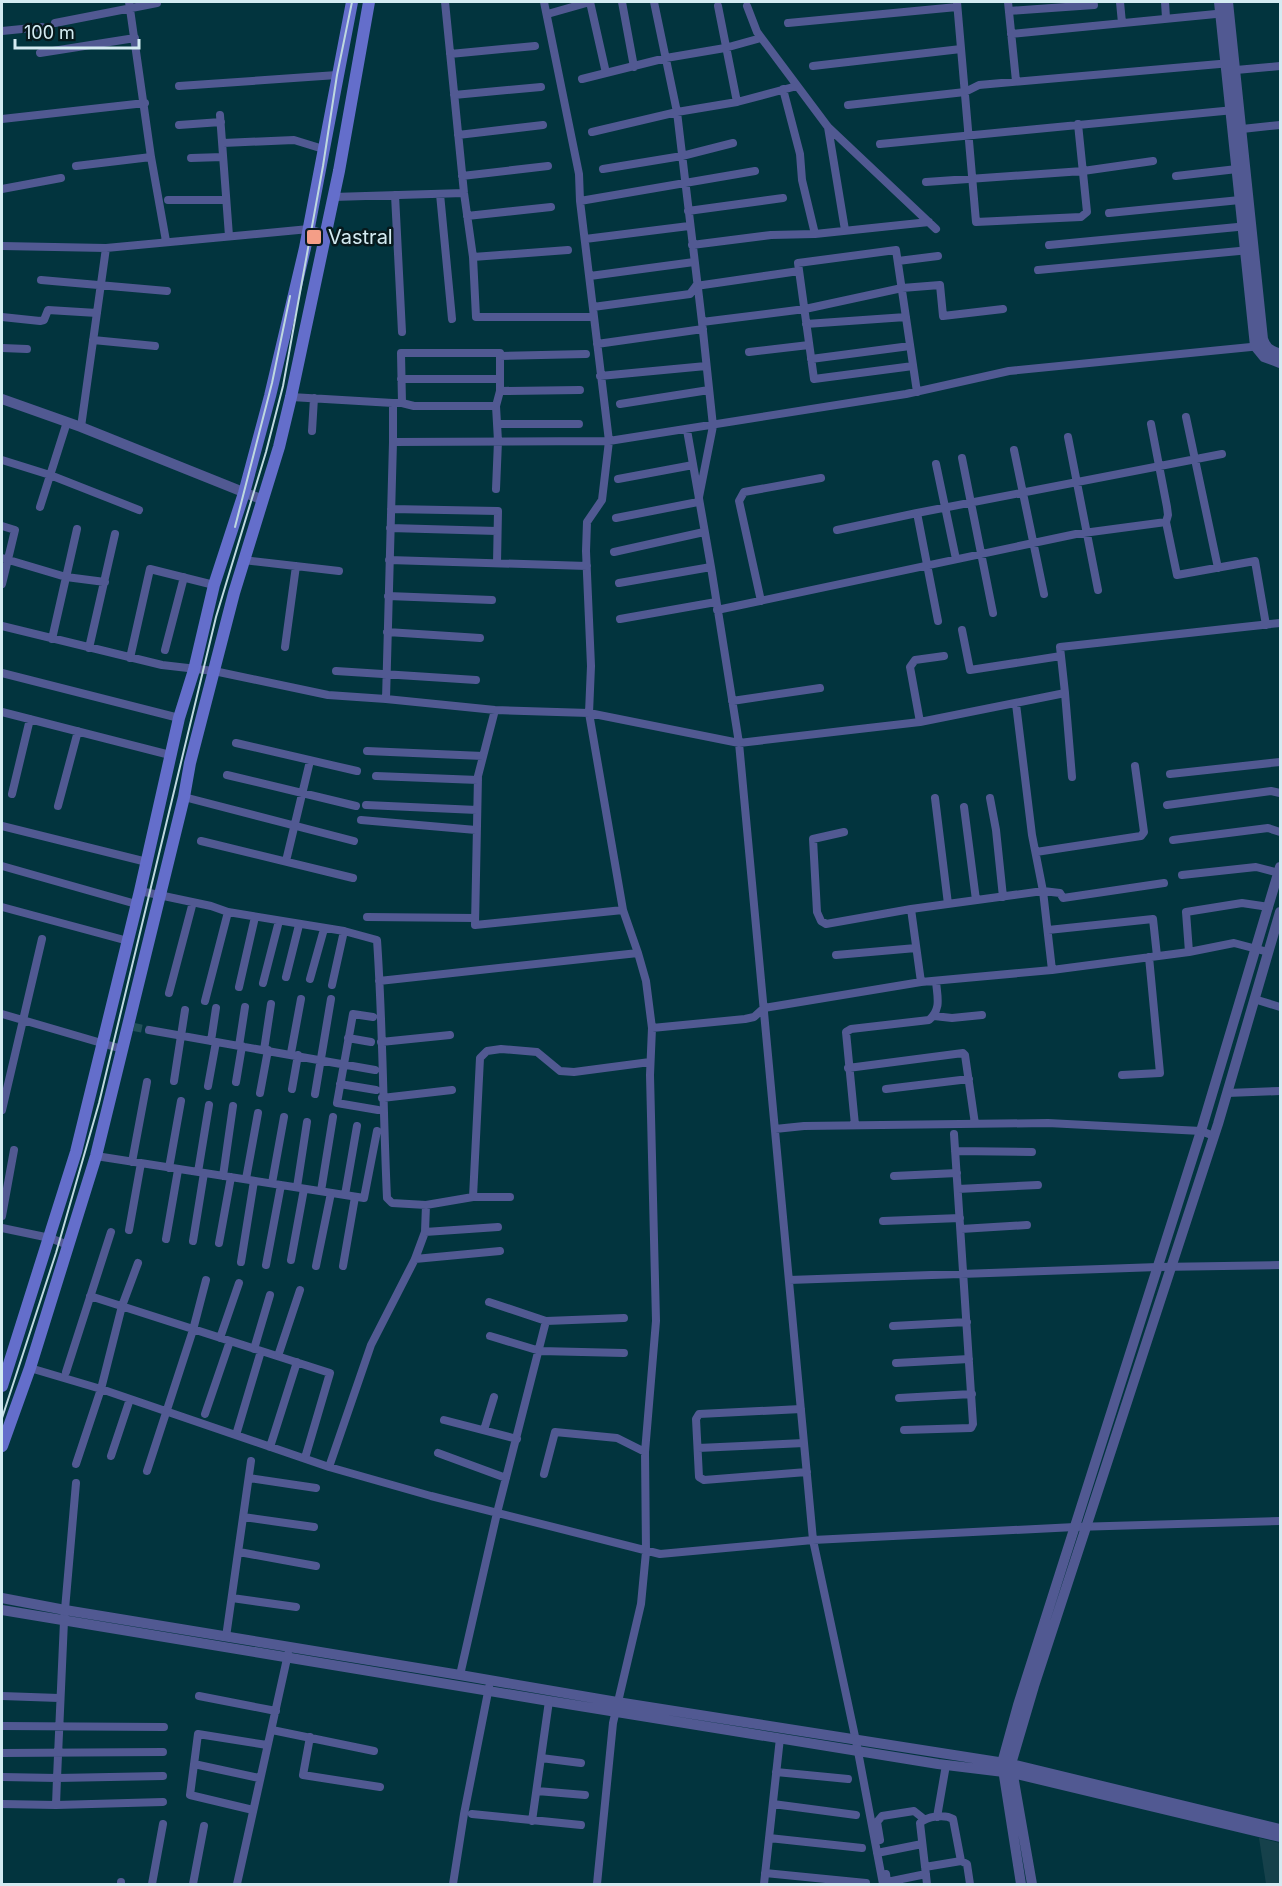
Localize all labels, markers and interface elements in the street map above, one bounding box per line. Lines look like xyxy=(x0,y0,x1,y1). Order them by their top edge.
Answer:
scale bar xyxy=(15,12,140,50)
text: 100 m xyxy=(24,22,75,43)
place label: Vastral xyxy=(328,225,393,249)
marker: Vastral xyxy=(305,228,323,246)

